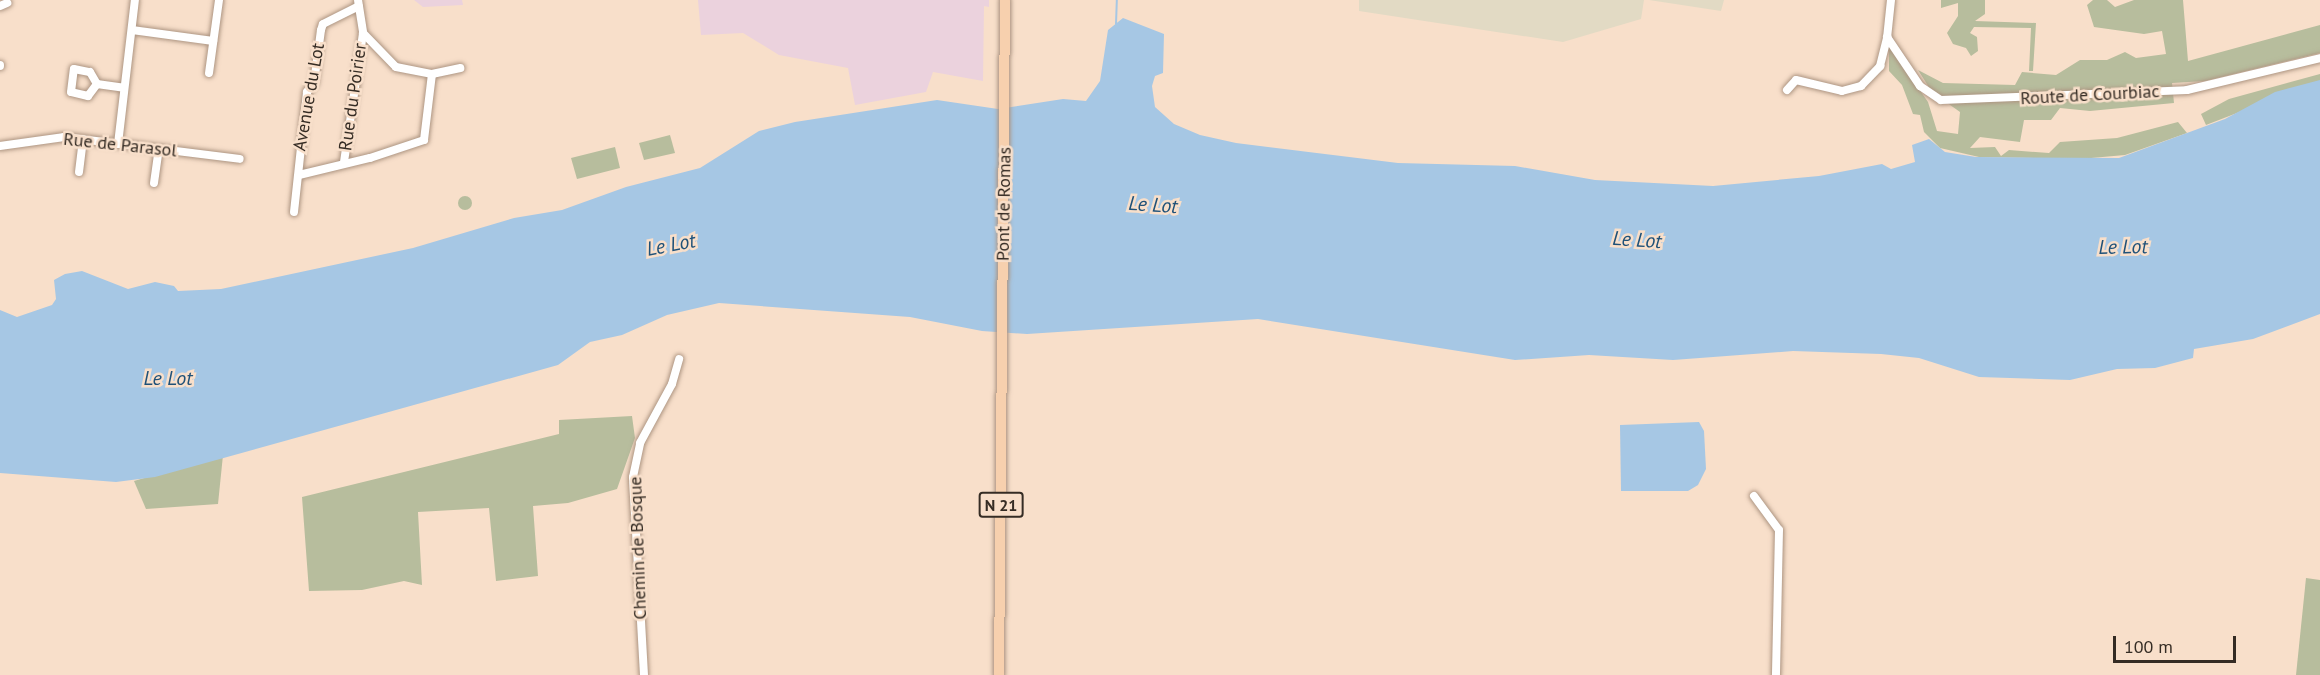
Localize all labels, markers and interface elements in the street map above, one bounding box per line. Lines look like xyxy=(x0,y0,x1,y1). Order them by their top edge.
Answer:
street label: Avenue du Lot xyxy=(289,41,329,153)
street label: Rue du Poirier xyxy=(335,42,371,152)
street label: Route de Courbiac xyxy=(2020,81,2160,109)
street label: Rue de Parasol xyxy=(62,128,178,162)
street label: Pont de Romas xyxy=(992,147,1016,261)
water label: Le Lot xyxy=(1128,191,1178,219)
water label: Le Lot xyxy=(1612,226,1662,254)
water label: Le Lot xyxy=(645,229,697,261)
water label: Le Lot xyxy=(2098,235,2148,259)
water label: Le Lot xyxy=(143,366,193,390)
street label: Chemin de Bosque xyxy=(625,476,651,620)
road number: N 21 xyxy=(978,492,1024,518)
scale bar xyxy=(2116,624,2239,662)
text: 100 m xyxy=(2124,635,2173,658)

